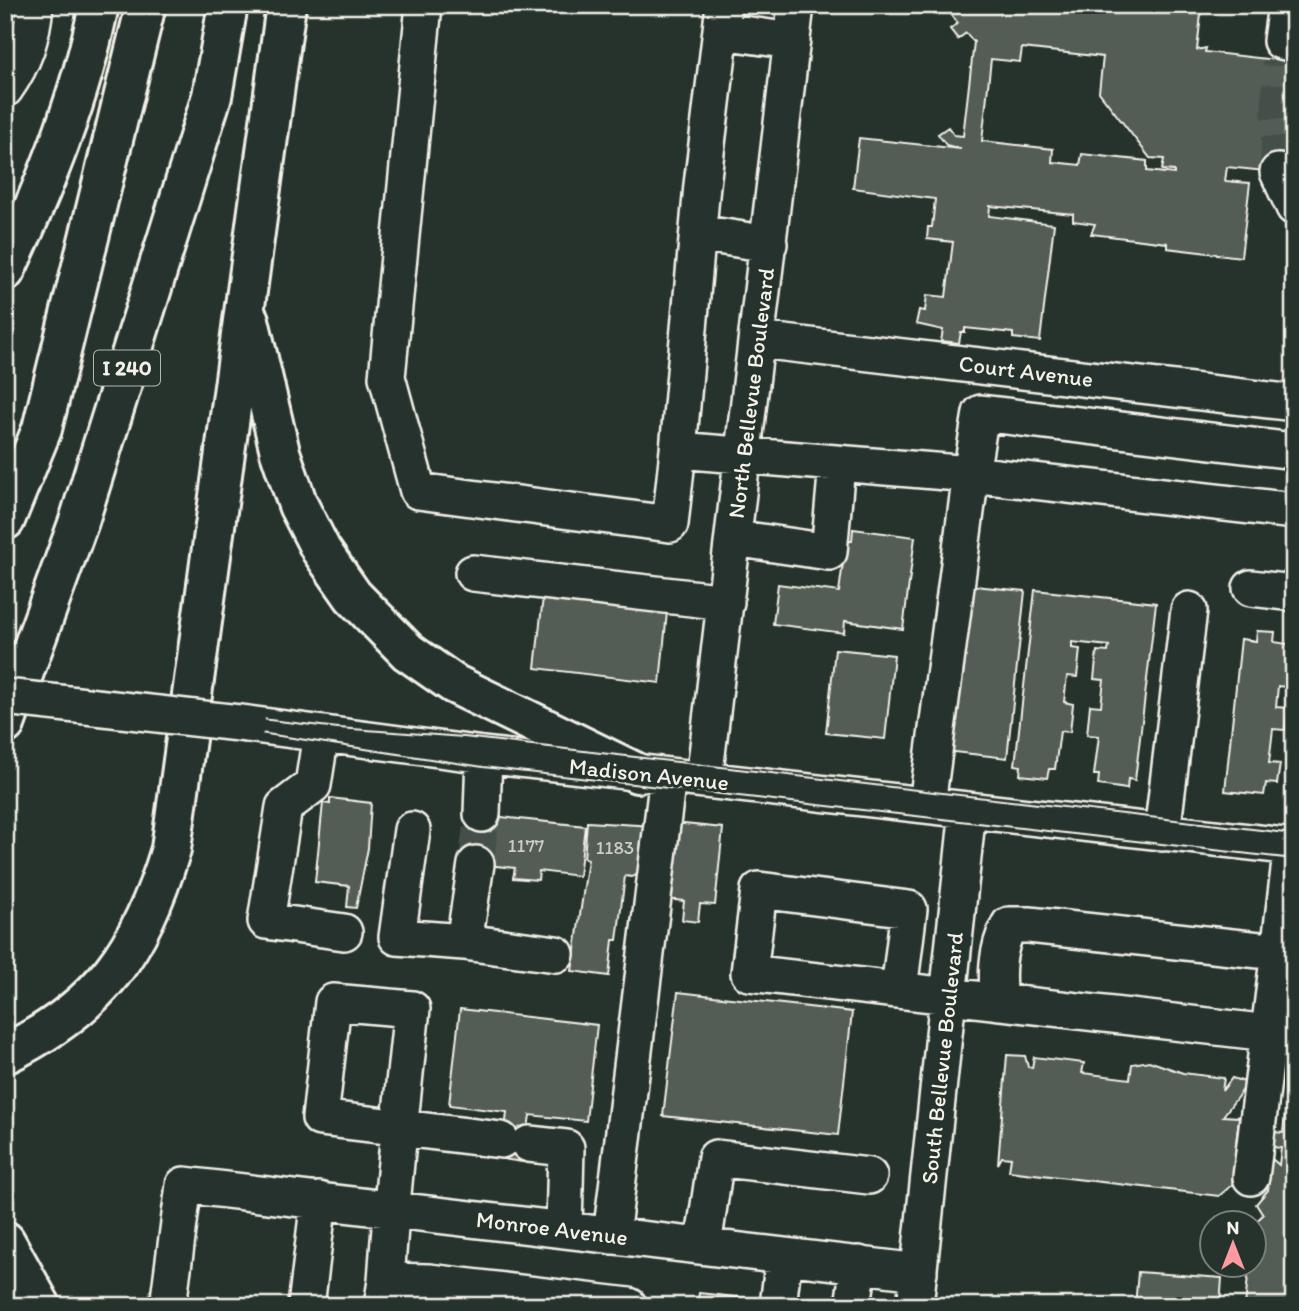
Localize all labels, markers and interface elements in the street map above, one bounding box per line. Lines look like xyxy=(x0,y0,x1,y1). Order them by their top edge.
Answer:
street label: North Bellevue Boulevard xyxy=(722,266,780,520)
street label: Court Avenue xyxy=(957,349,1095,393)
road number: I 240 xyxy=(94,350,160,386)
street label: Madison Avenue xyxy=(568,752,730,796)
house number: 1177 xyxy=(508,834,544,857)
house number: 1183 xyxy=(596,836,634,859)
street label: South Bellevue Boulevard xyxy=(915,930,969,1185)
street label: Monroe Avenue xyxy=(475,1205,629,1251)
north arrow xyxy=(1198,1210,1268,1280)
text: N xyxy=(1227,1216,1239,1239)

